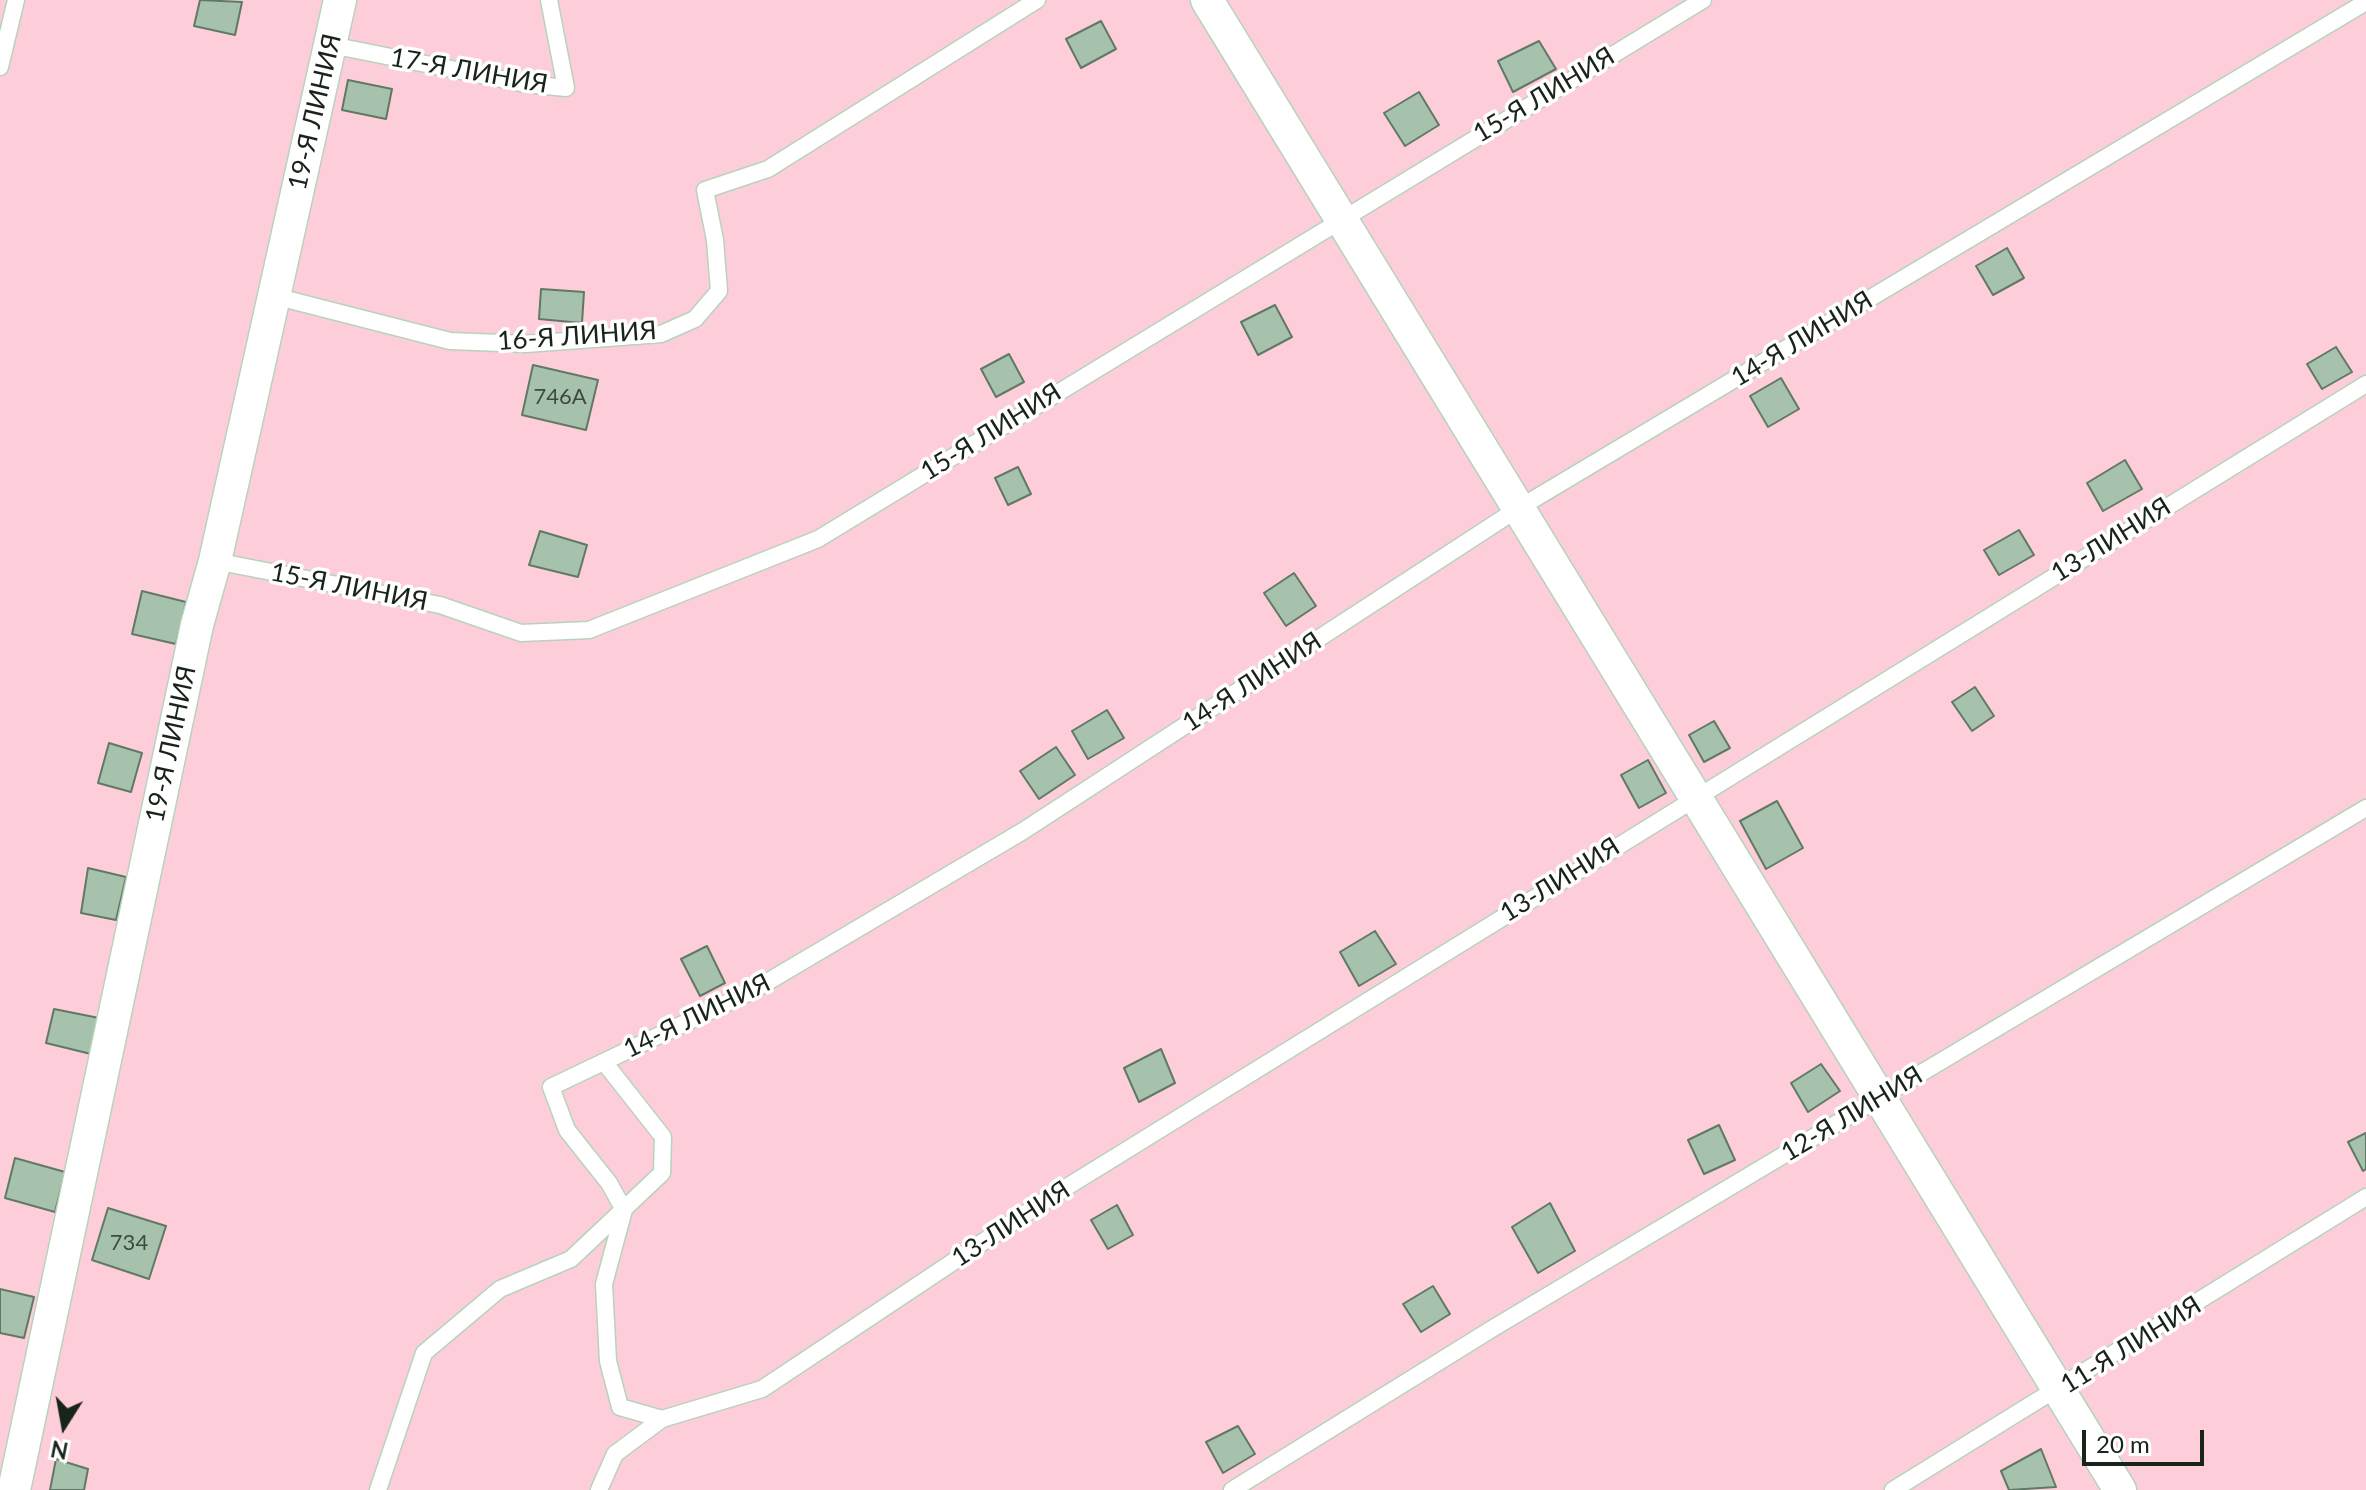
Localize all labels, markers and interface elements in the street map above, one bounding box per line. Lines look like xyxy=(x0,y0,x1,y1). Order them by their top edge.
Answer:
street label: 19-Я ЛИНИЯ xyxy=(282,31,348,193)
street label: 15-Я ЛИНИЯ xyxy=(1468,41,1620,149)
street label: 17-Я ЛИНИЯ xyxy=(388,42,550,100)
street label: 14-Я ЛИНИЯ xyxy=(1726,285,1878,393)
street label: 16-Я ЛИНИЯ xyxy=(496,315,658,357)
street label: 15-Я ЛИНИЯ xyxy=(915,377,1067,487)
house number: 746А xyxy=(533,384,587,410)
street label: 13-ЛИНИЯ xyxy=(2046,491,2176,589)
street label: 15-Я ЛИНИЯ xyxy=(268,556,430,618)
street label: 14-Я ЛИНИЯ xyxy=(1177,625,1327,739)
street label: 19-Я ЛИНИЯ xyxy=(139,663,203,825)
street label: 13-ЛИНИЯ xyxy=(1495,831,1625,929)
street label: 14-Я ЛИНИЯ xyxy=(618,967,776,1065)
street label: 12-Я ЛИНИЯ xyxy=(1776,1060,1928,1168)
street label: 13-ЛИНИЯ xyxy=(946,1174,1076,1274)
house number: 734 xyxy=(110,1230,148,1256)
street label: 11-Я ЛИНИЯ xyxy=(2055,1290,2207,1400)
north arrow xyxy=(24,1386,104,1466)
scale bar xyxy=(2086,1414,2208,1464)
text: 20 m xyxy=(2096,1429,2150,1458)
text: N xyxy=(48,1435,70,1465)

